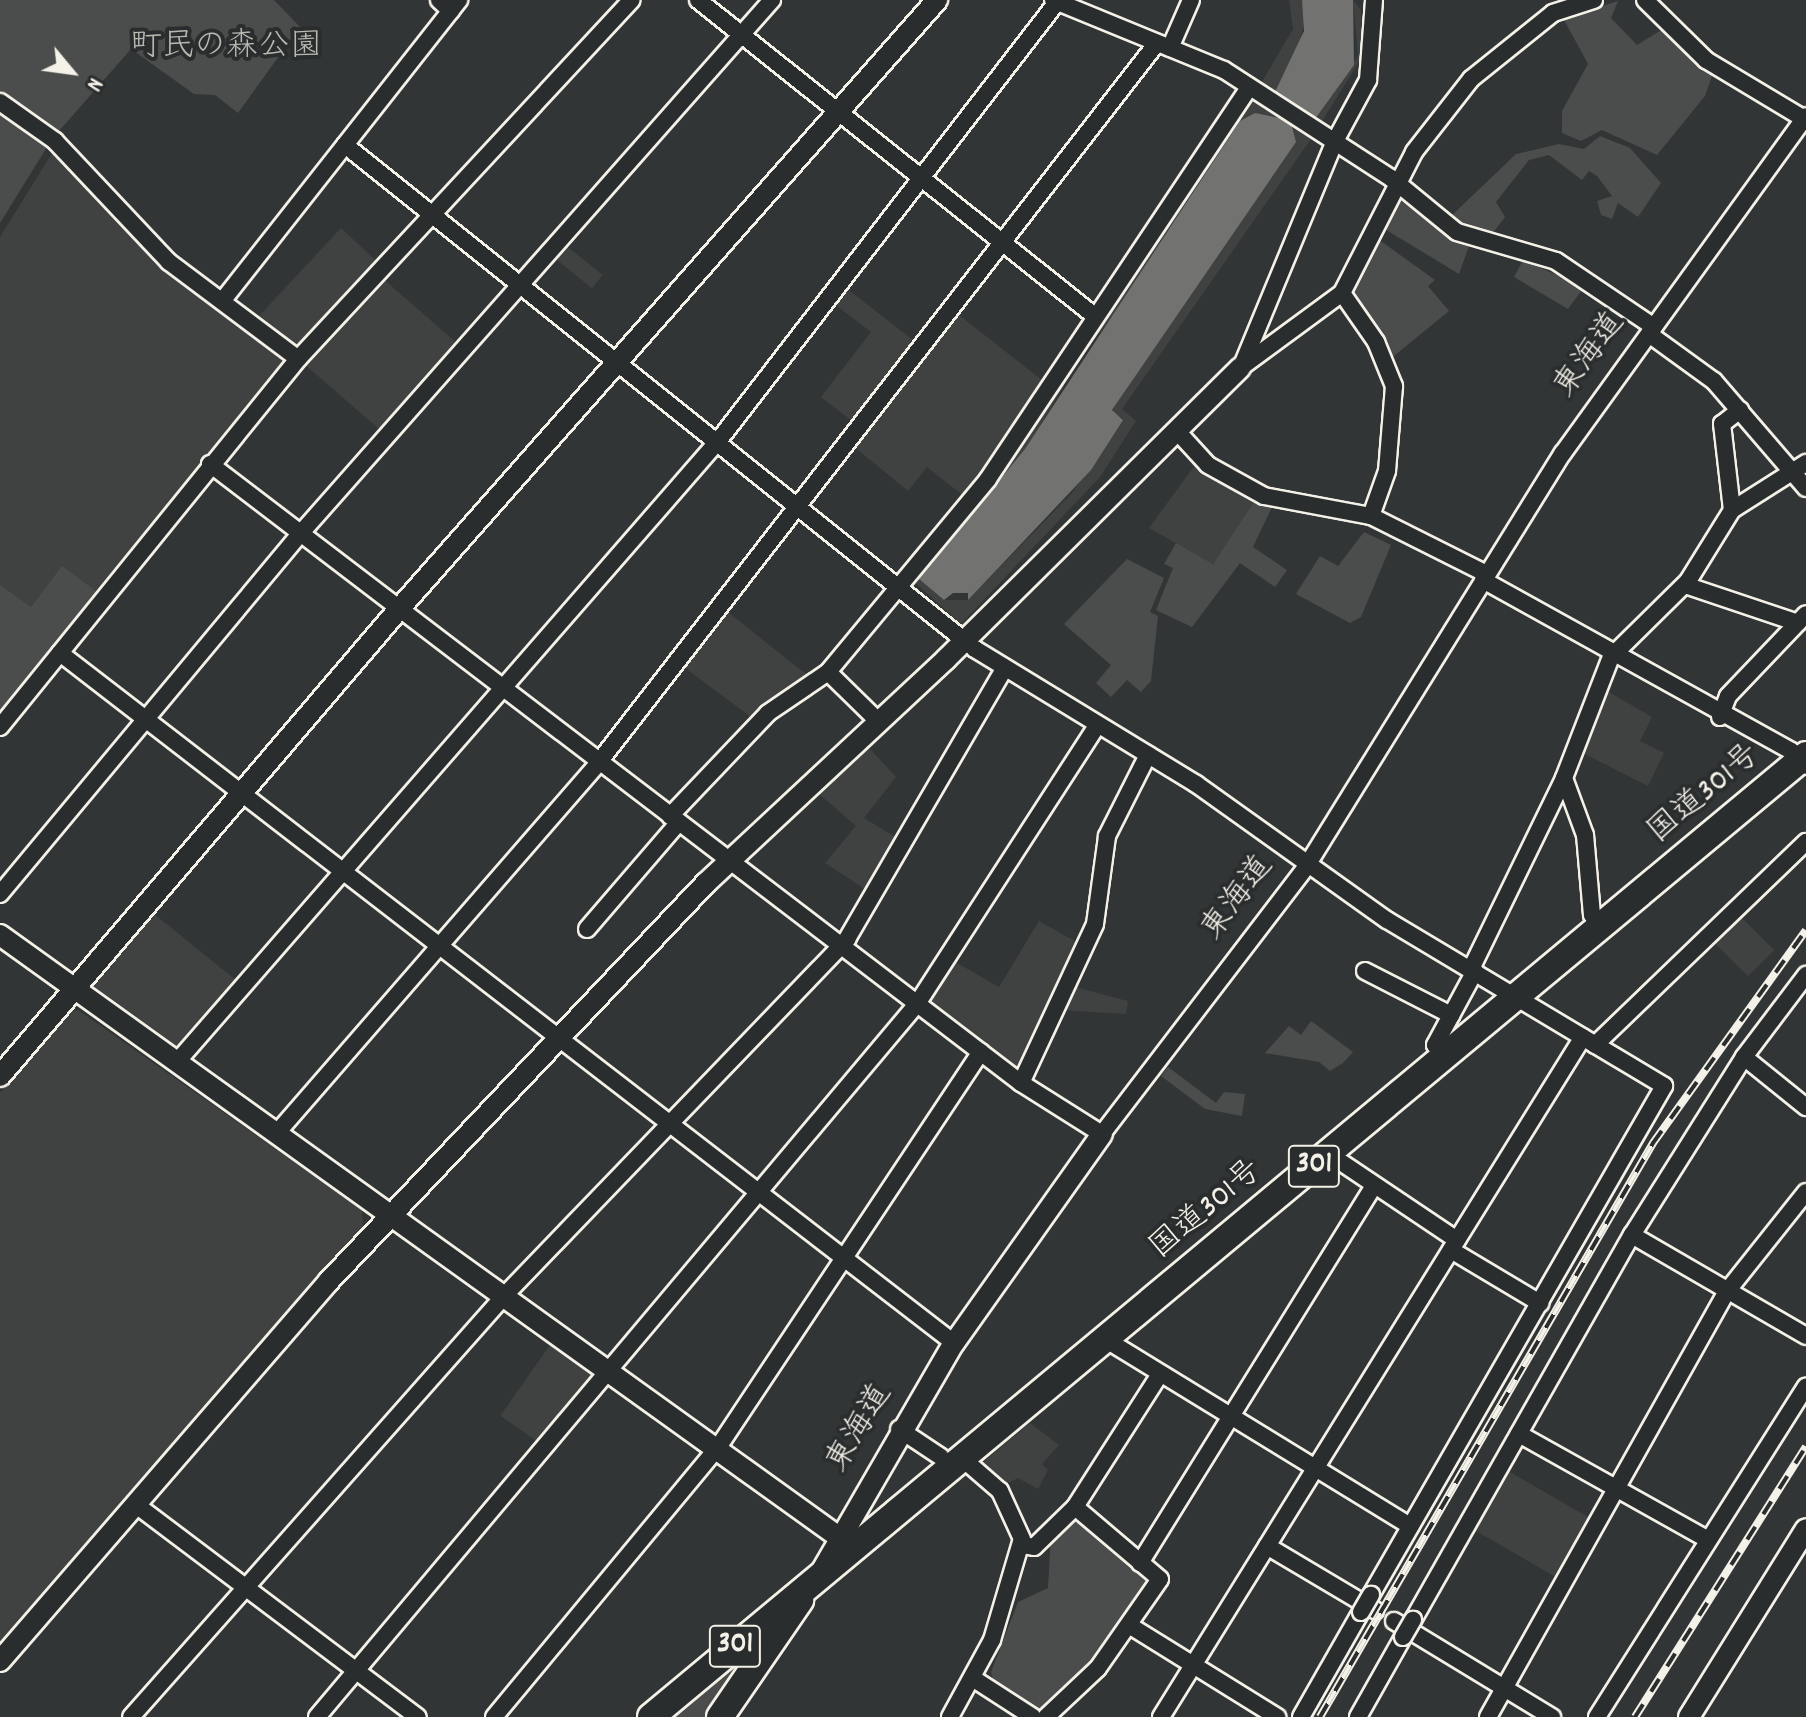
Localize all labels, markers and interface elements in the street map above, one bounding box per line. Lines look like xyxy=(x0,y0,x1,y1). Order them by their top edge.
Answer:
park label: 町民の森公園 xyxy=(130,29,322,67)
north arrow xyxy=(32,32,112,112)
text: N xyxy=(77,72,110,96)
street label: 東海道 xyxy=(1547,306,1635,406)
street label: 国道301号 xyxy=(1641,737,1769,853)
street label: 東海道 xyxy=(1195,849,1283,949)
road number: 301 xyxy=(1286,1140,1342,1192)
street label: 国道301号 xyxy=(1143,1153,1271,1269)
street label: 東海道 xyxy=(820,1378,902,1480)
road number: 301 xyxy=(707,1620,763,1672)

